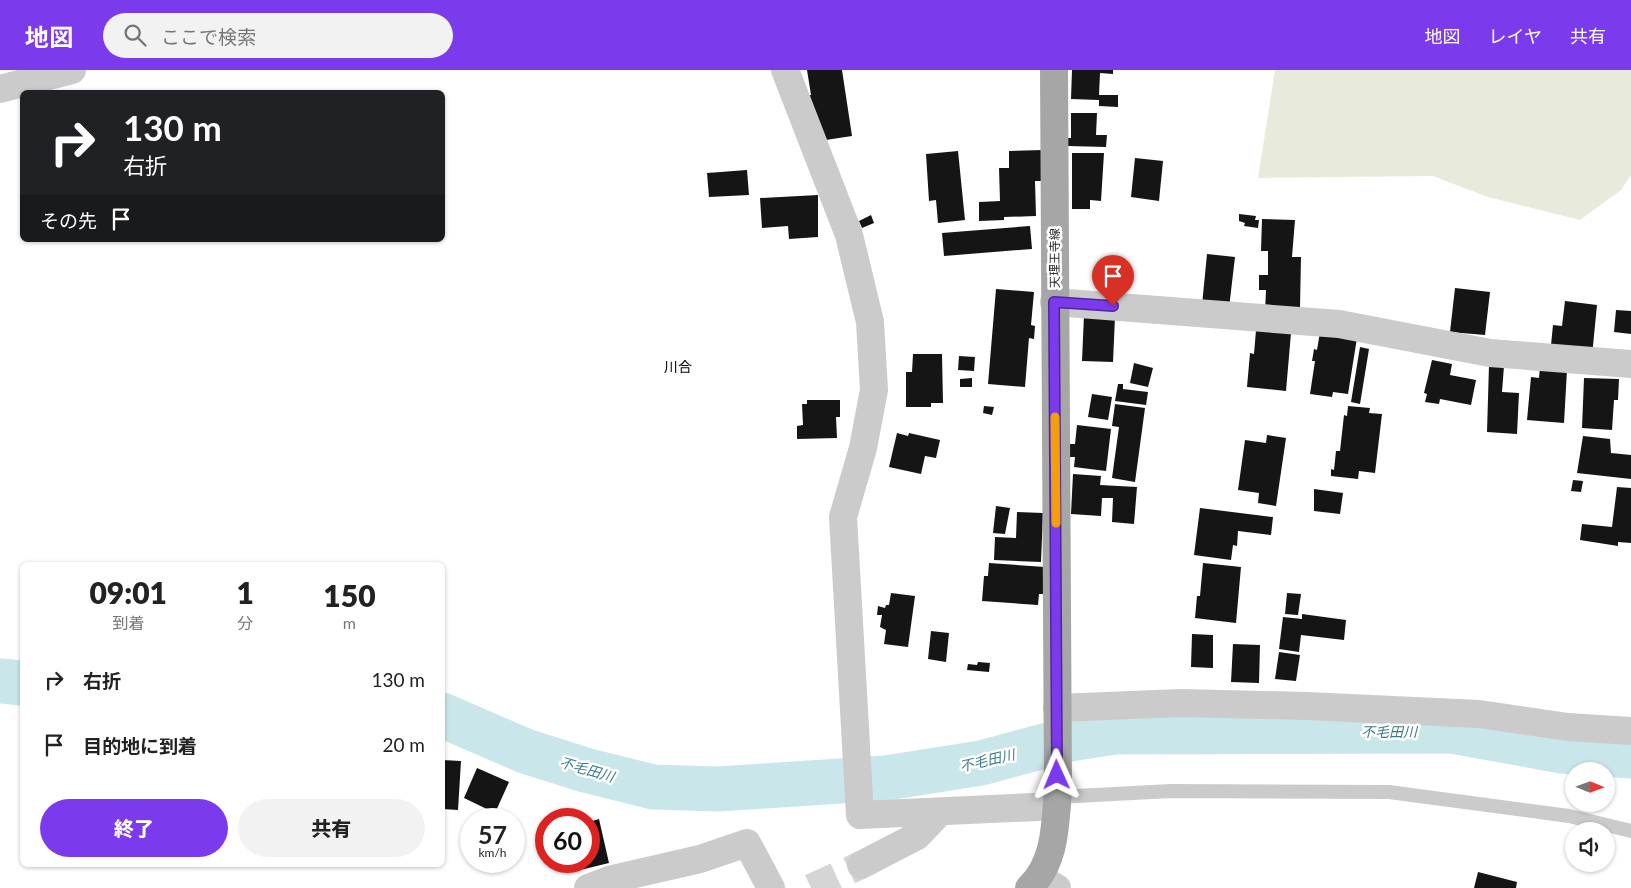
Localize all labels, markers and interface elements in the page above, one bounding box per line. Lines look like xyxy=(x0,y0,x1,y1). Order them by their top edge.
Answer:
search box xyxy=(103,13,453,58)
icon: search xyxy=(121,21,149,49)
text: 地図 xyxy=(25,22,73,51)
text: ここで検索 xyxy=(161,25,256,48)
text: 地図 xyxy=(1425,25,1461,47)
text: レイヤ xyxy=(1489,25,1542,47)
text: 共有 xyxy=(1570,25,1606,47)
text: 130 m xyxy=(123,106,222,148)
icon: right xyxy=(40,110,105,175)
text: 右折 xyxy=(123,152,167,179)
icon: arrive xyxy=(107,205,135,233)
text: その先 xyxy=(40,209,97,232)
street label: 天理王寺線 xyxy=(1047,228,1062,288)
pin xyxy=(1092,255,1134,306)
icon: arrive xyxy=(1099,262,1127,290)
district label: 川合 xyxy=(664,358,692,375)
text: 09:01 xyxy=(89,574,167,610)
text: 1 xyxy=(236,574,254,610)
text: 150 xyxy=(323,577,376,613)
text: 到着 xyxy=(112,613,144,632)
text: 分 xyxy=(237,613,253,632)
text: m xyxy=(343,613,356,632)
icon: right xyxy=(40,666,68,694)
text: 130 m xyxy=(371,668,425,691)
text: 右折 xyxy=(83,669,121,692)
water label: 不毛田川 xyxy=(1361,723,1419,740)
icon: arrive xyxy=(40,731,68,759)
text: 20 m xyxy=(382,733,425,756)
text: 目的地に到着 xyxy=(83,734,197,757)
water label: 不毛田川 xyxy=(958,745,1018,775)
position arrow xyxy=(1030,748,1082,800)
water label: 不毛田川 xyxy=(558,753,618,785)
north arrow xyxy=(1565,762,1615,812)
map controls xyxy=(1565,762,1615,872)
button: 終了 xyxy=(40,799,228,857)
button: 共有 xyxy=(238,799,425,857)
speed limit sign: 60 xyxy=(535,808,600,873)
text: 57 xyxy=(478,819,507,849)
button: sound xyxy=(1565,822,1615,872)
text: km/h xyxy=(478,845,507,860)

